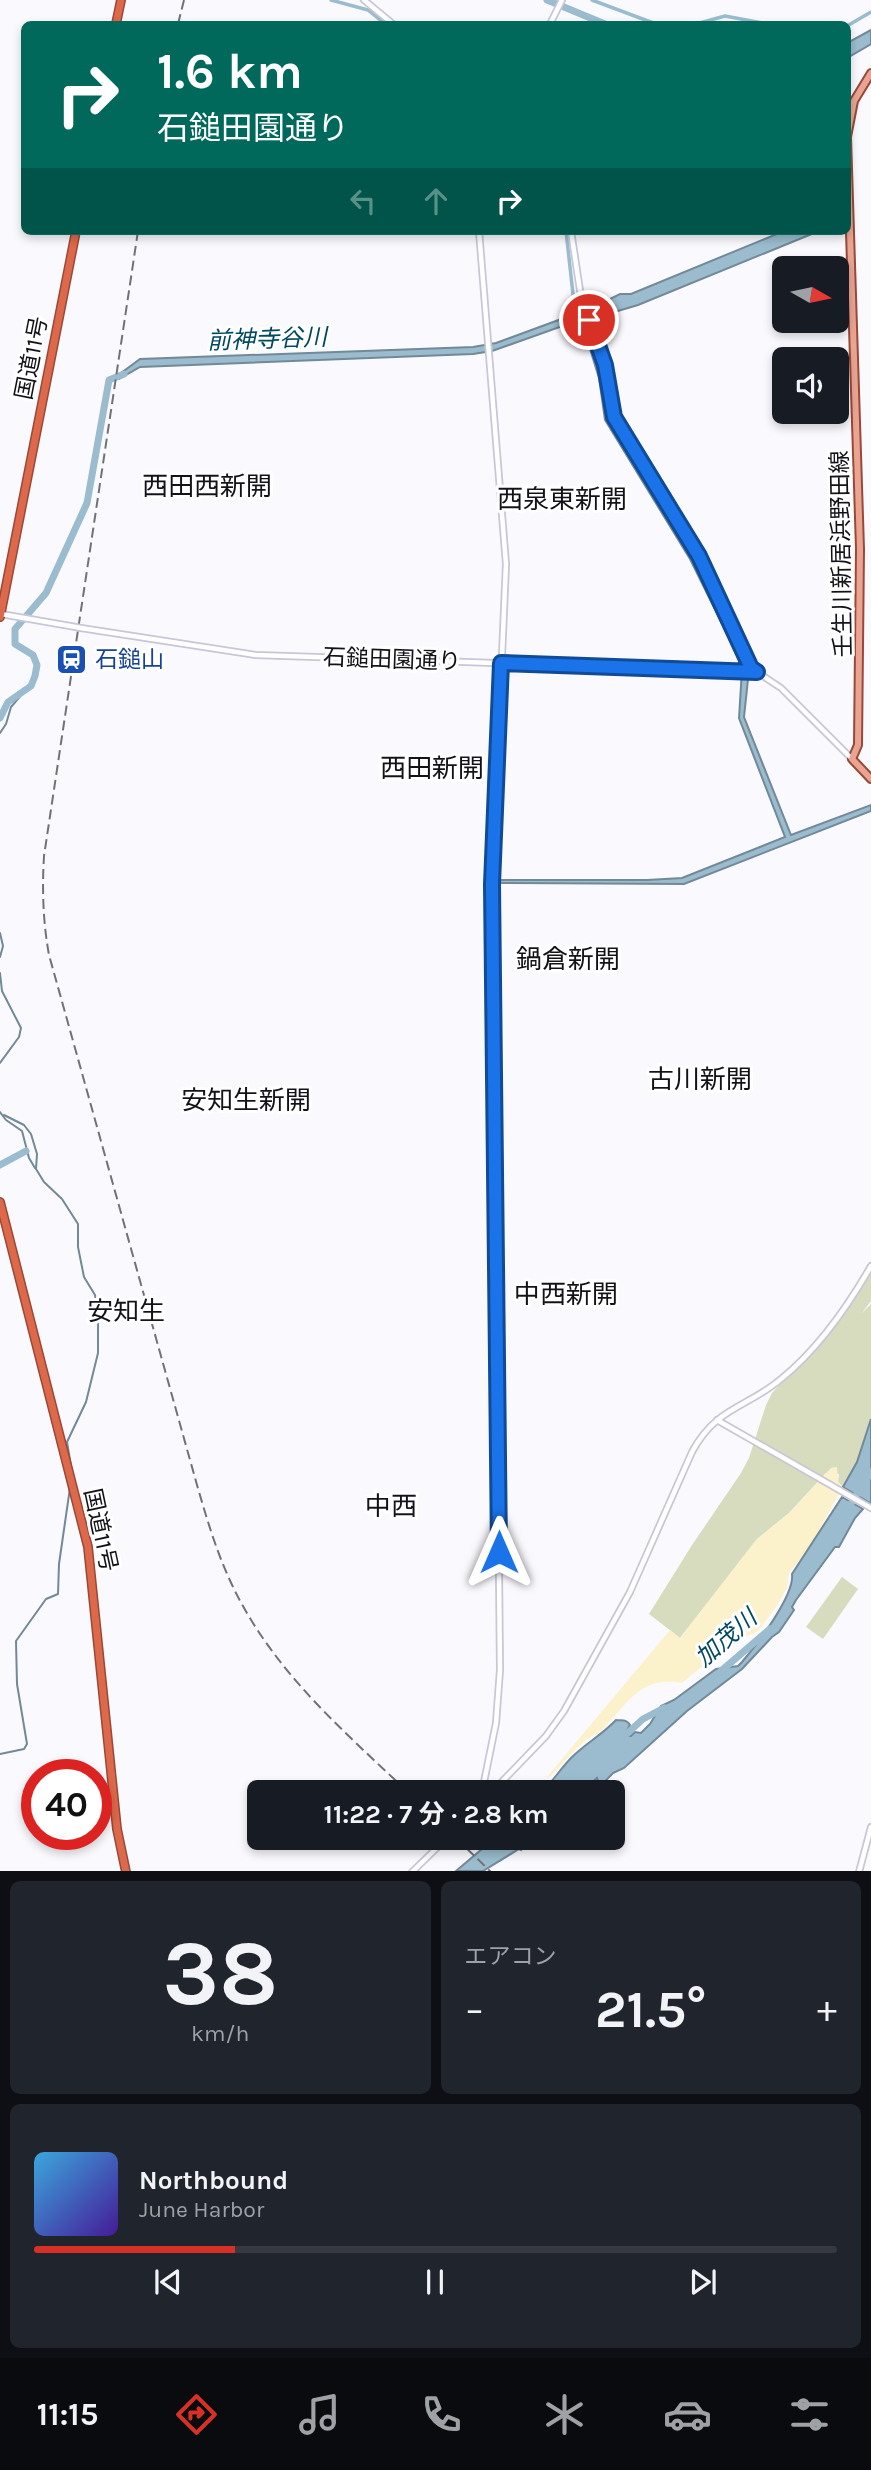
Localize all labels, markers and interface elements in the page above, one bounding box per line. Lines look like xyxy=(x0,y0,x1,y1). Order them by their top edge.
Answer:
text: 1.6 km xyxy=(157,43,303,100)
icon: right xyxy=(42,49,133,140)
text: 石鎚田園通り xyxy=(157,110,349,147)
icon: left xyxy=(344,182,382,220)
icon: ahead xyxy=(417,182,455,220)
icon: right xyxy=(490,182,528,220)
north arrow xyxy=(772,256,849,332)
map controls xyxy=(772,256,849,424)
pin xyxy=(559,290,619,350)
icon: arrive xyxy=(570,301,608,339)
street label: 国道11号 xyxy=(10,314,53,402)
water label: 前神寺谷川 xyxy=(207,323,330,355)
button: sound xyxy=(772,347,849,424)
street label: 壬生川新居浜野田線 xyxy=(826,450,857,658)
district label: 西田西新開 xyxy=(142,471,272,502)
district label: 西泉東新開 xyxy=(497,484,627,515)
station icon: 石鎚山 xyxy=(55,642,89,676)
street label: 石鎚田園通り xyxy=(323,644,461,675)
place label: 石鎚山 xyxy=(95,646,164,673)
district label: 西田新開 xyxy=(380,753,484,784)
district label: 鍋倉新開 xyxy=(516,944,620,975)
district label: 古川新開 xyxy=(648,1064,752,1095)
district label: 安知生新開 xyxy=(181,1085,311,1116)
district label: 中西新開 xyxy=(514,1279,618,1310)
district label: 安知生 xyxy=(87,1296,165,1327)
street label: 国道11号 xyxy=(79,1486,122,1574)
district label: 中西 xyxy=(365,1491,417,1522)
position arrow xyxy=(462,1515,536,1589)
water label: 加茂川 xyxy=(690,1602,765,1672)
speed limit sign: 40 xyxy=(21,1759,112,1850)
text: 11:22 · 7 分 · 2.8 km xyxy=(324,1799,548,1830)
text: 38 xyxy=(163,1921,278,2027)
text: エアコン xyxy=(465,1943,557,1970)
text: 21.5° xyxy=(595,1979,707,2040)
text: − xyxy=(465,1987,484,2032)
text: + xyxy=(817,1987,837,2032)
text: km/h xyxy=(191,2020,249,2047)
text: Northbound xyxy=(139,2165,288,2196)
text: June Harbor xyxy=(139,2196,264,2223)
icon: previous xyxy=(149,2263,187,2301)
icon: pause xyxy=(416,2263,454,2301)
icon: next xyxy=(684,2263,722,2301)
icon: directions xyxy=(172,2390,221,2439)
icon: music xyxy=(295,2390,344,2439)
icon: phone xyxy=(417,2390,466,2439)
icon: climate xyxy=(540,2390,589,2439)
icon: car xyxy=(663,2390,712,2439)
icon: filters xyxy=(785,2390,834,2439)
text: 11:15 xyxy=(37,2396,98,2433)

